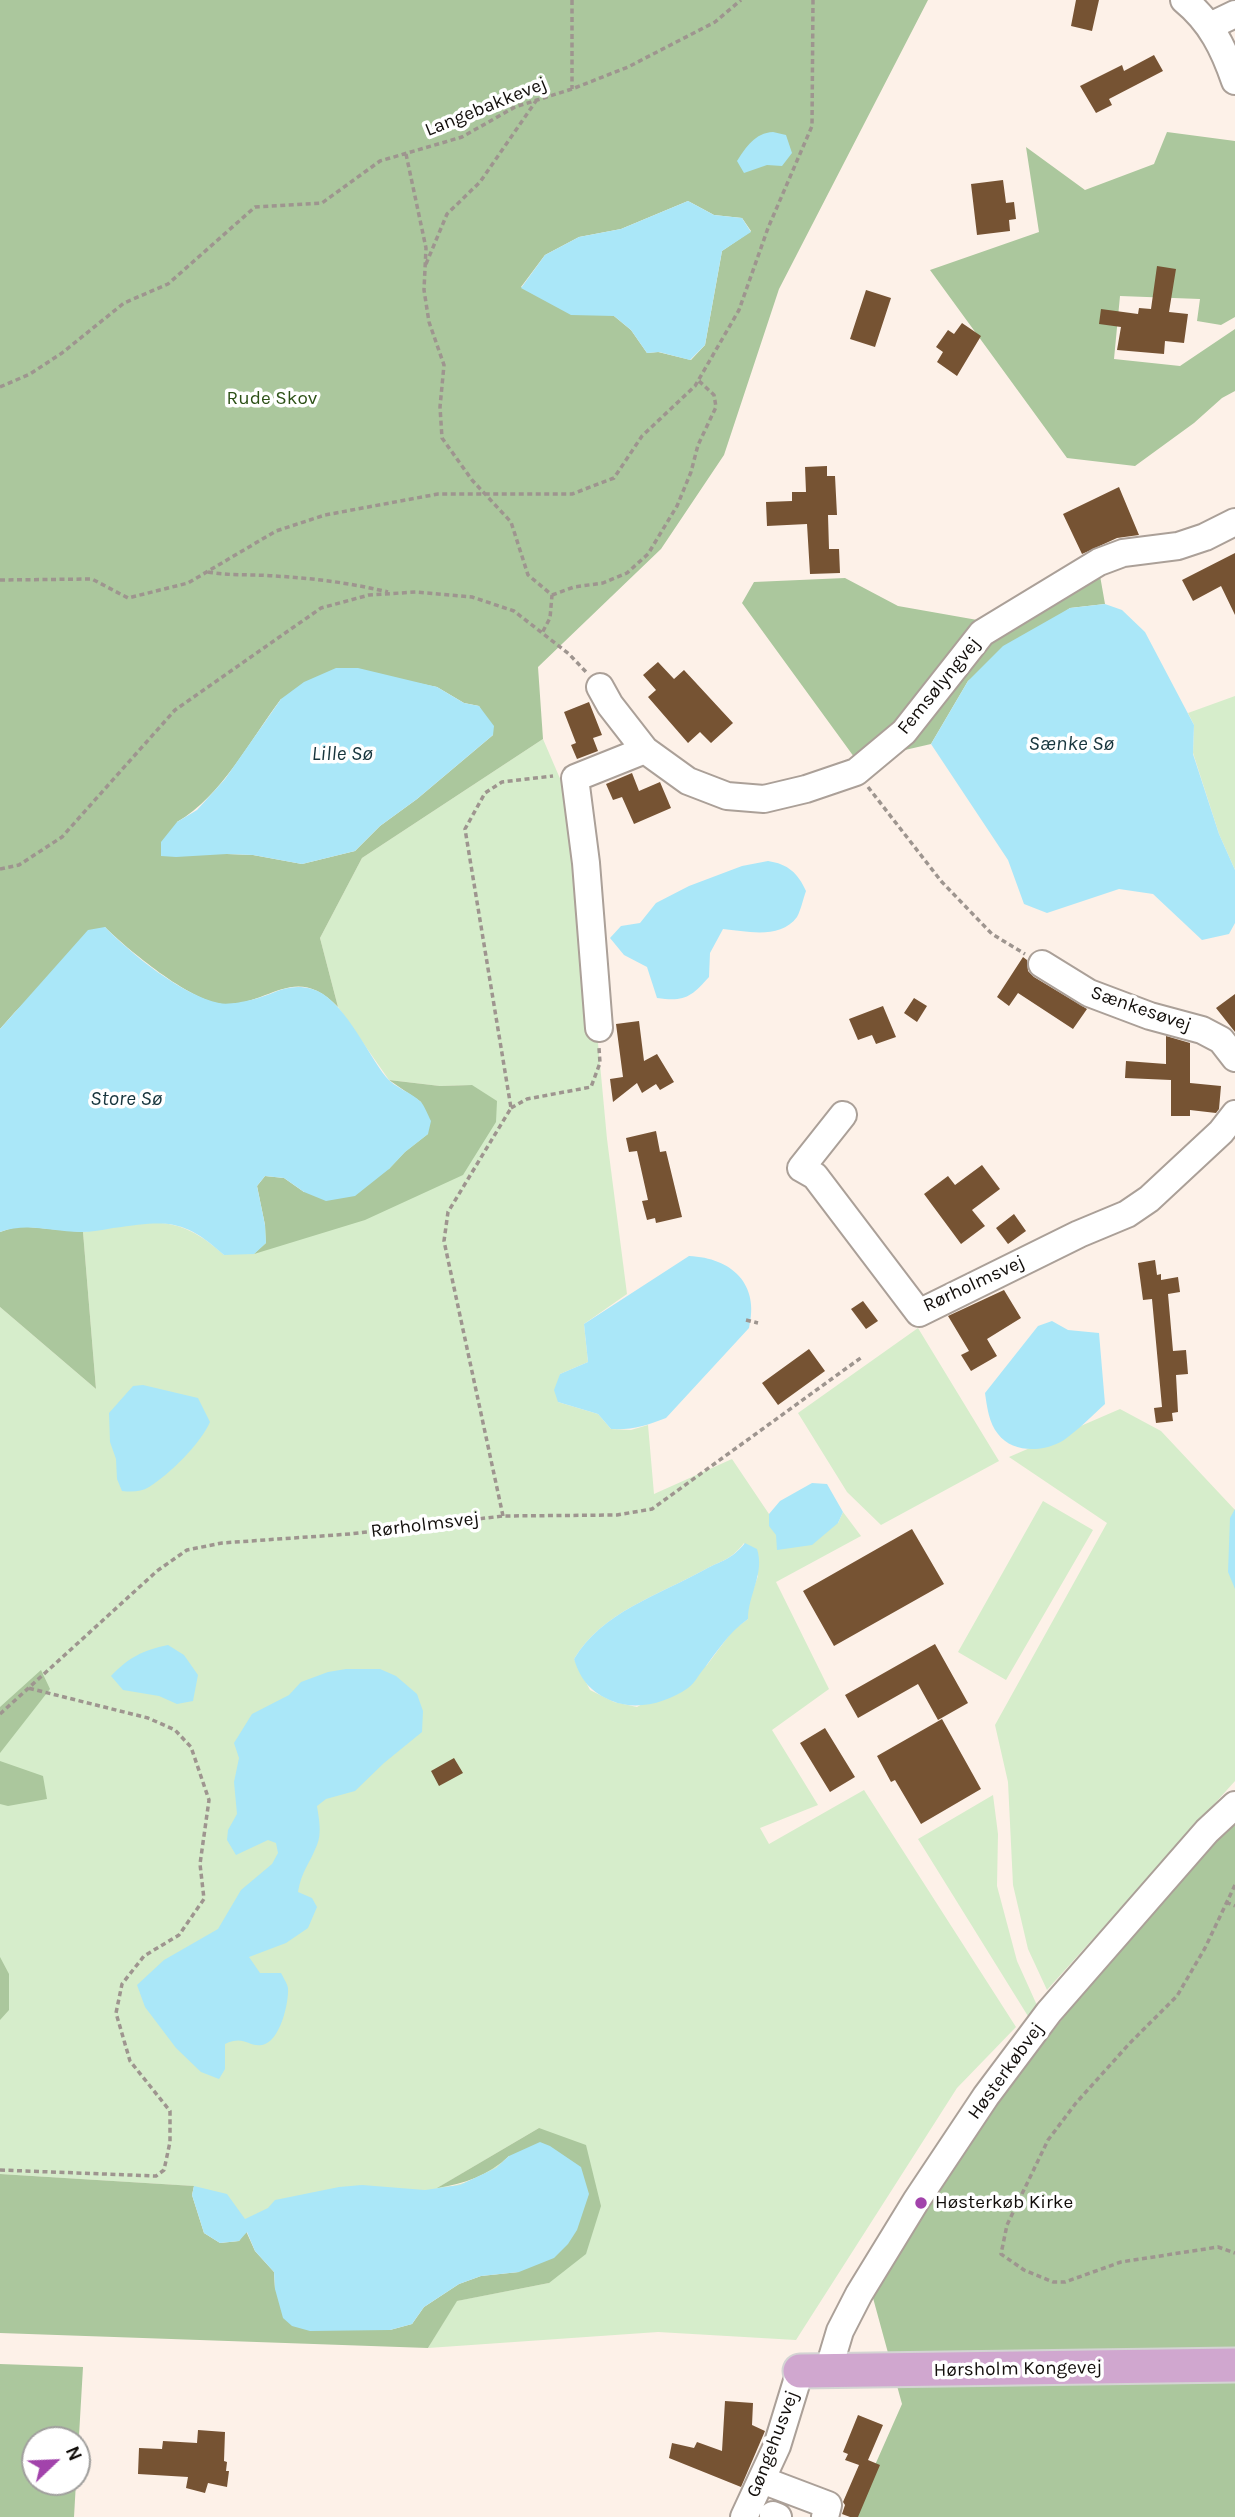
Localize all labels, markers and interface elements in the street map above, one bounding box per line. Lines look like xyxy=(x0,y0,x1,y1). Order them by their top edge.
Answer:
street label: Langebakkevej xyxy=(422,72,550,142)
park label: Rude Skov xyxy=(227,388,317,410)
street label: Femsølyngvej xyxy=(893,633,985,739)
water label: Sænke Sø xyxy=(1028,731,1114,757)
water label: Lille Sø xyxy=(311,741,373,767)
street label: Sænkesøvej xyxy=(1088,981,1194,1037)
water label: Store Sø xyxy=(90,1086,162,1112)
street label: Rørholmsvej xyxy=(920,1251,1028,1317)
street label: Rørholmsvej xyxy=(369,1507,481,1543)
street label: Høsterkøbvej xyxy=(963,2018,1049,2124)
place label: Høsterkøb Kirke xyxy=(935,2192,1073,2214)
marker: Høsterkøb Kirke xyxy=(913,2195,929,2211)
street label: Hørsholm Kongevej xyxy=(934,2356,1102,2382)
street label: Gøngehusvej xyxy=(742,2387,804,2501)
north arrow xyxy=(21,2426,91,2496)
text: N xyxy=(61,2443,86,2464)

